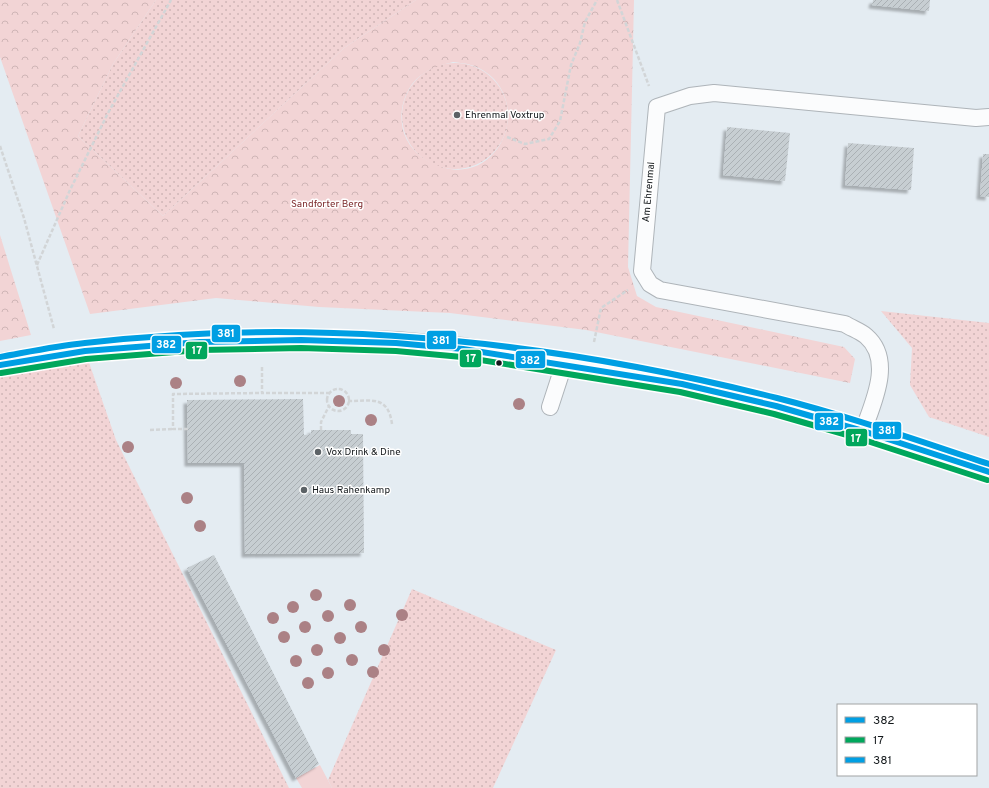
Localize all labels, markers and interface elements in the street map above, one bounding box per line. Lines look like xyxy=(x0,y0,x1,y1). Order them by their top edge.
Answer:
place label: Ehrenmal Voxtrup xyxy=(465,109,545,122)
marker: Ehrenmal Voxtrup xyxy=(452,110,462,120)
street label: Am Ehrenmal xyxy=(640,161,658,223)
park label: Sandforter Berg xyxy=(291,198,363,211)
line badge: 381 xyxy=(211,324,241,343)
text: 381 xyxy=(217,327,235,341)
line badge: 381 xyxy=(426,330,457,350)
text: 381 xyxy=(432,334,450,348)
line badge: 382 xyxy=(151,335,182,354)
text: 382 xyxy=(156,338,176,352)
line badge: 17 xyxy=(185,341,208,360)
text: 17 xyxy=(192,344,202,358)
line badge: 17 xyxy=(459,349,482,368)
line badge: 382 xyxy=(515,350,546,369)
text: 17 xyxy=(466,352,476,366)
text: 382 xyxy=(520,354,540,368)
unlabelled marker xyxy=(494,358,504,368)
line badge: 382 xyxy=(814,412,844,431)
text: 382 xyxy=(819,415,839,429)
line badge: 381 xyxy=(872,421,902,440)
text: 381 xyxy=(878,424,896,438)
line badge: 17 xyxy=(845,428,868,447)
text: 17 xyxy=(851,432,861,446)
place label: Vox Drink & Dine xyxy=(326,446,401,459)
marker: Vox Drink & Dine xyxy=(313,447,323,457)
place label: Haus Rahenkamp xyxy=(312,484,390,497)
marker: Haus Rahenkamp xyxy=(299,485,309,495)
legend xyxy=(837,704,977,776)
text: 382 xyxy=(873,713,895,729)
text: 17 xyxy=(873,733,884,749)
text: 381 xyxy=(873,753,892,769)

